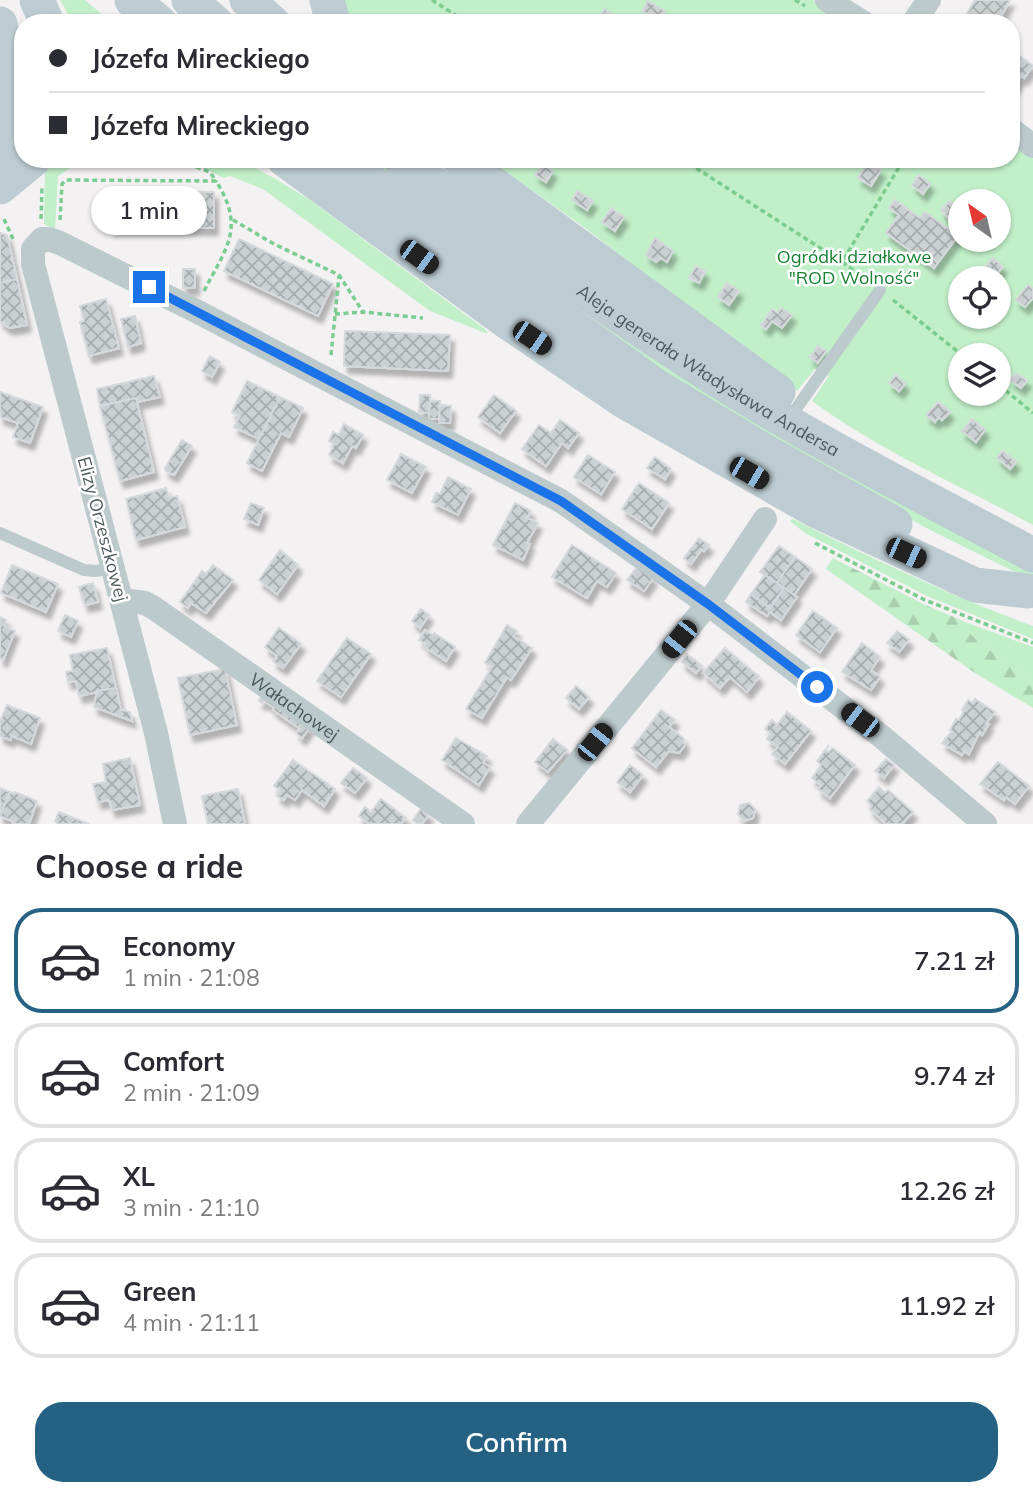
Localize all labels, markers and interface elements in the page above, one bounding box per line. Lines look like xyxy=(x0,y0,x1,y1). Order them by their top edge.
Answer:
text: Józefa Mireckiego xyxy=(91,42,310,75)
text: Józefa Mireckiego xyxy=(91,109,310,142)
callout: 1 min xyxy=(91,186,207,234)
north arrow xyxy=(948,189,1012,252)
map controls xyxy=(948,189,1011,406)
text: 1 min xyxy=(119,196,179,225)
car xyxy=(396,236,443,278)
park label: Ogródki działkowe "ROD Wolność" xyxy=(777,245,931,289)
button: locate xyxy=(948,266,1011,329)
route end xyxy=(133,271,165,303)
street label: Aleja generała Władysława Andersa xyxy=(573,279,844,461)
car xyxy=(509,318,556,358)
button: layers xyxy=(948,343,1011,406)
car xyxy=(726,453,773,493)
street label: Elizy Orzeszkowej xyxy=(73,454,133,604)
car xyxy=(883,535,930,571)
car xyxy=(658,616,701,662)
street label: Wałachowej xyxy=(245,667,344,746)
route start xyxy=(801,671,833,703)
car xyxy=(837,699,884,741)
car xyxy=(574,719,617,765)
text: Choose a ride xyxy=(35,846,243,886)
icon: car xyxy=(39,929,102,992)
text: Economy xyxy=(123,930,235,963)
text: 7.21 zł xyxy=(914,944,994,977)
text: 1 min · 21:08 xyxy=(123,963,260,992)
icon: car xyxy=(39,1044,102,1107)
text: Comfort xyxy=(123,1045,224,1078)
text: 9.74 zł xyxy=(914,1059,994,1092)
text: 2 min · 21:09 xyxy=(123,1078,260,1107)
icon: car xyxy=(39,1159,102,1222)
text: XL xyxy=(123,1160,155,1193)
text: 12.26 zł xyxy=(898,1174,994,1207)
text: 3 min · 21:10 xyxy=(123,1193,260,1222)
icon: car xyxy=(39,1274,102,1337)
text: Green xyxy=(123,1275,196,1308)
text: 11.92 zł xyxy=(898,1289,994,1322)
text: 4 min · 21:11 xyxy=(123,1308,260,1337)
button: Confirm xyxy=(35,1402,998,1482)

